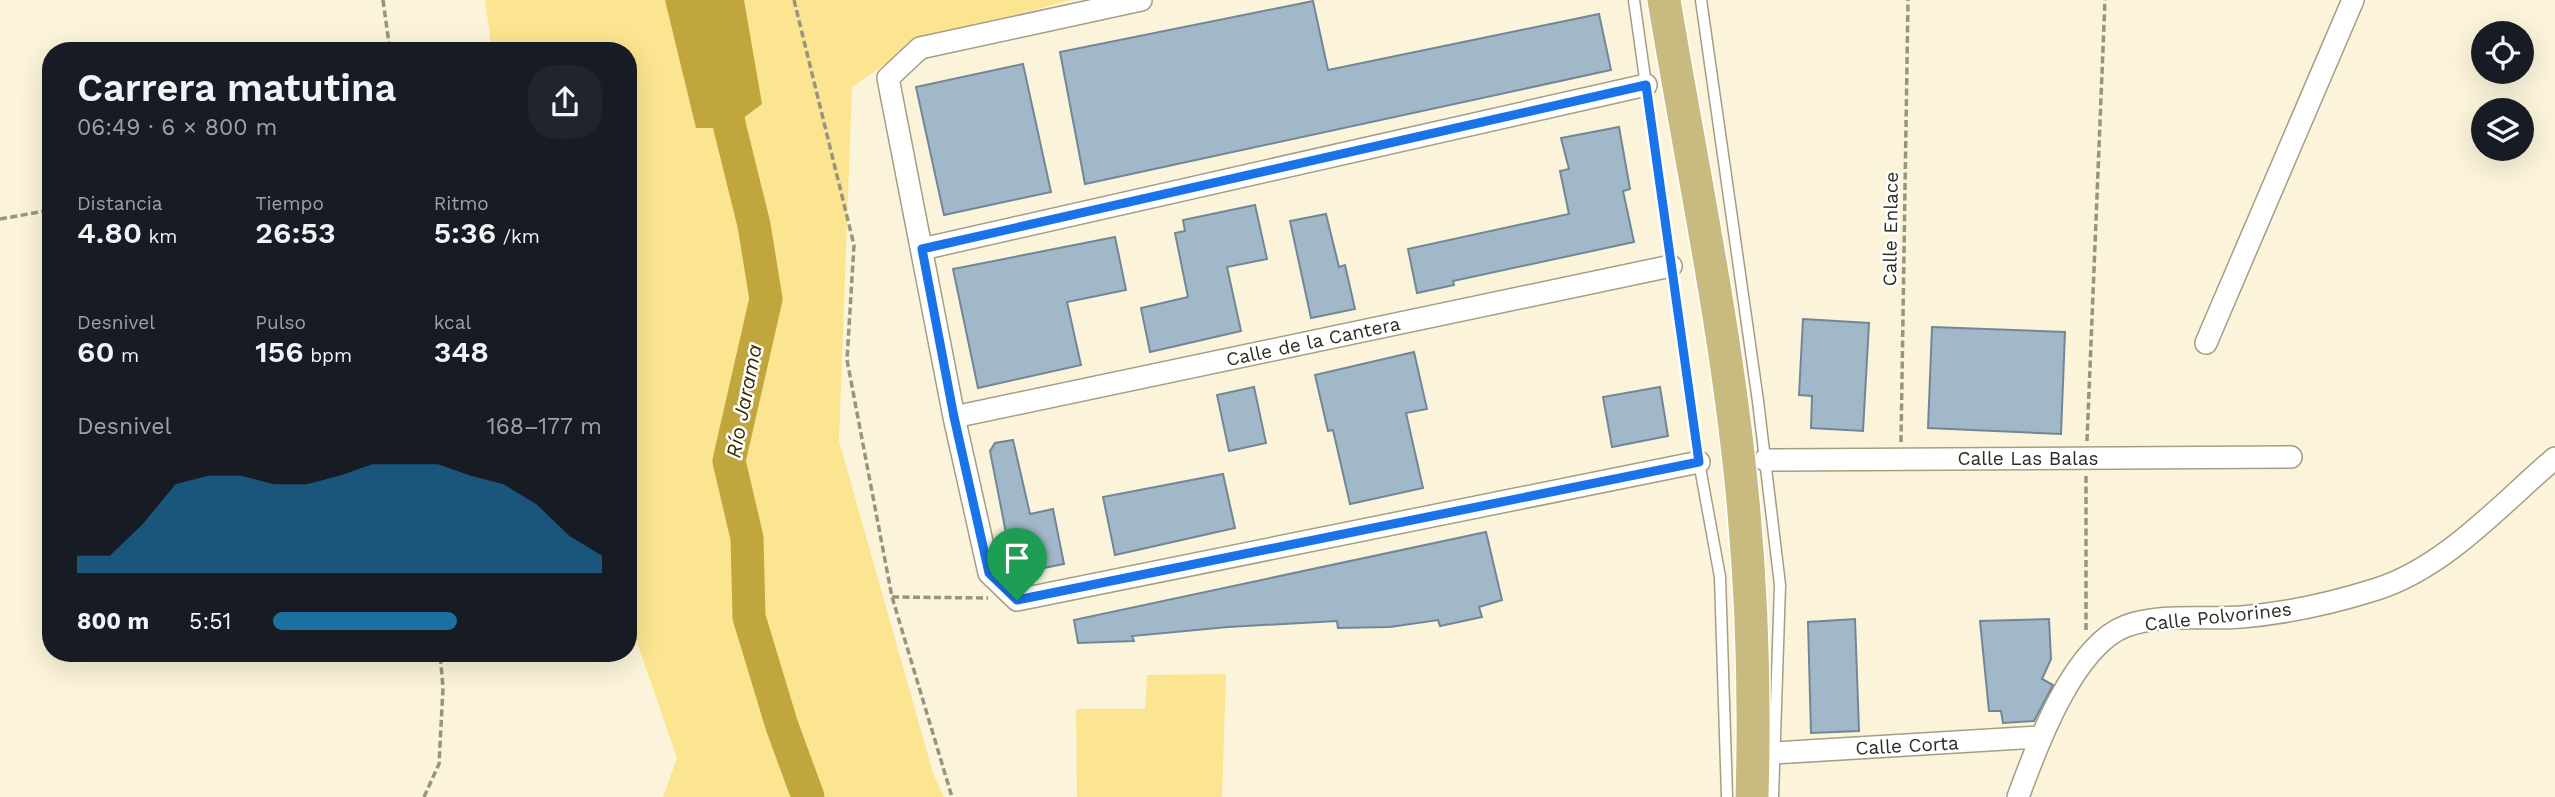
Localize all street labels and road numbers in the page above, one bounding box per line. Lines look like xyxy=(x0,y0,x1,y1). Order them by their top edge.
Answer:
street label: Calle Enlace xyxy=(1878,171,1903,287)
street label: Calle de la Cantera xyxy=(1224,312,1402,371)
street label: Calle Las Balas xyxy=(1957,447,2099,470)
street label: Calle Polvorines xyxy=(2143,597,2293,636)
street label: Calle Corta xyxy=(1855,731,1959,760)

